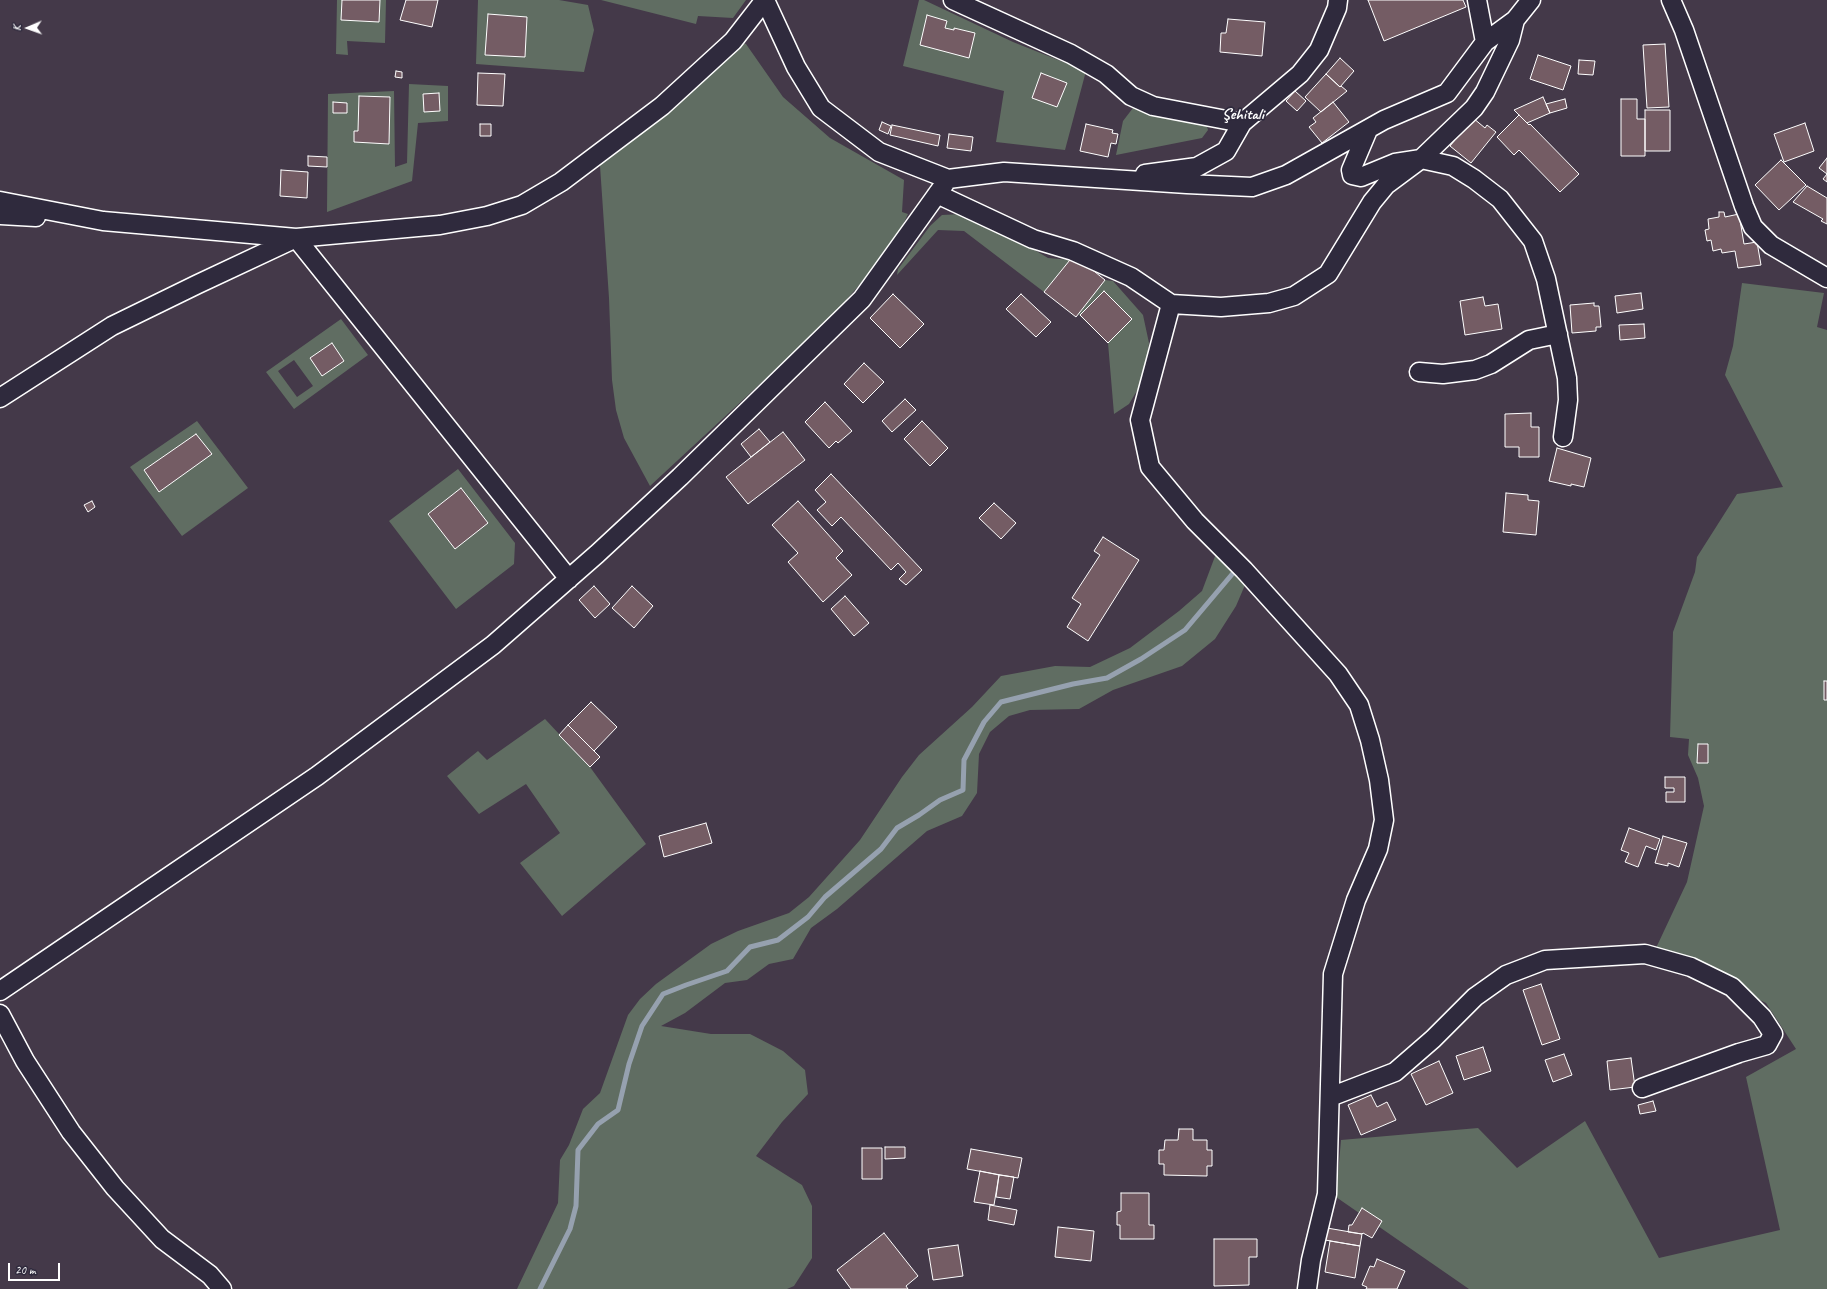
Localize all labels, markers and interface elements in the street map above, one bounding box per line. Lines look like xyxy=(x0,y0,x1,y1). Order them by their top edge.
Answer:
north arrow xyxy=(8,8,48,48)
text: K xyxy=(9,25,23,31)
district label: Şehitali xyxy=(1222,105,1264,125)
scale bar xyxy=(10,1255,62,1281)
text: 20 m xyxy=(15,1262,35,1278)

